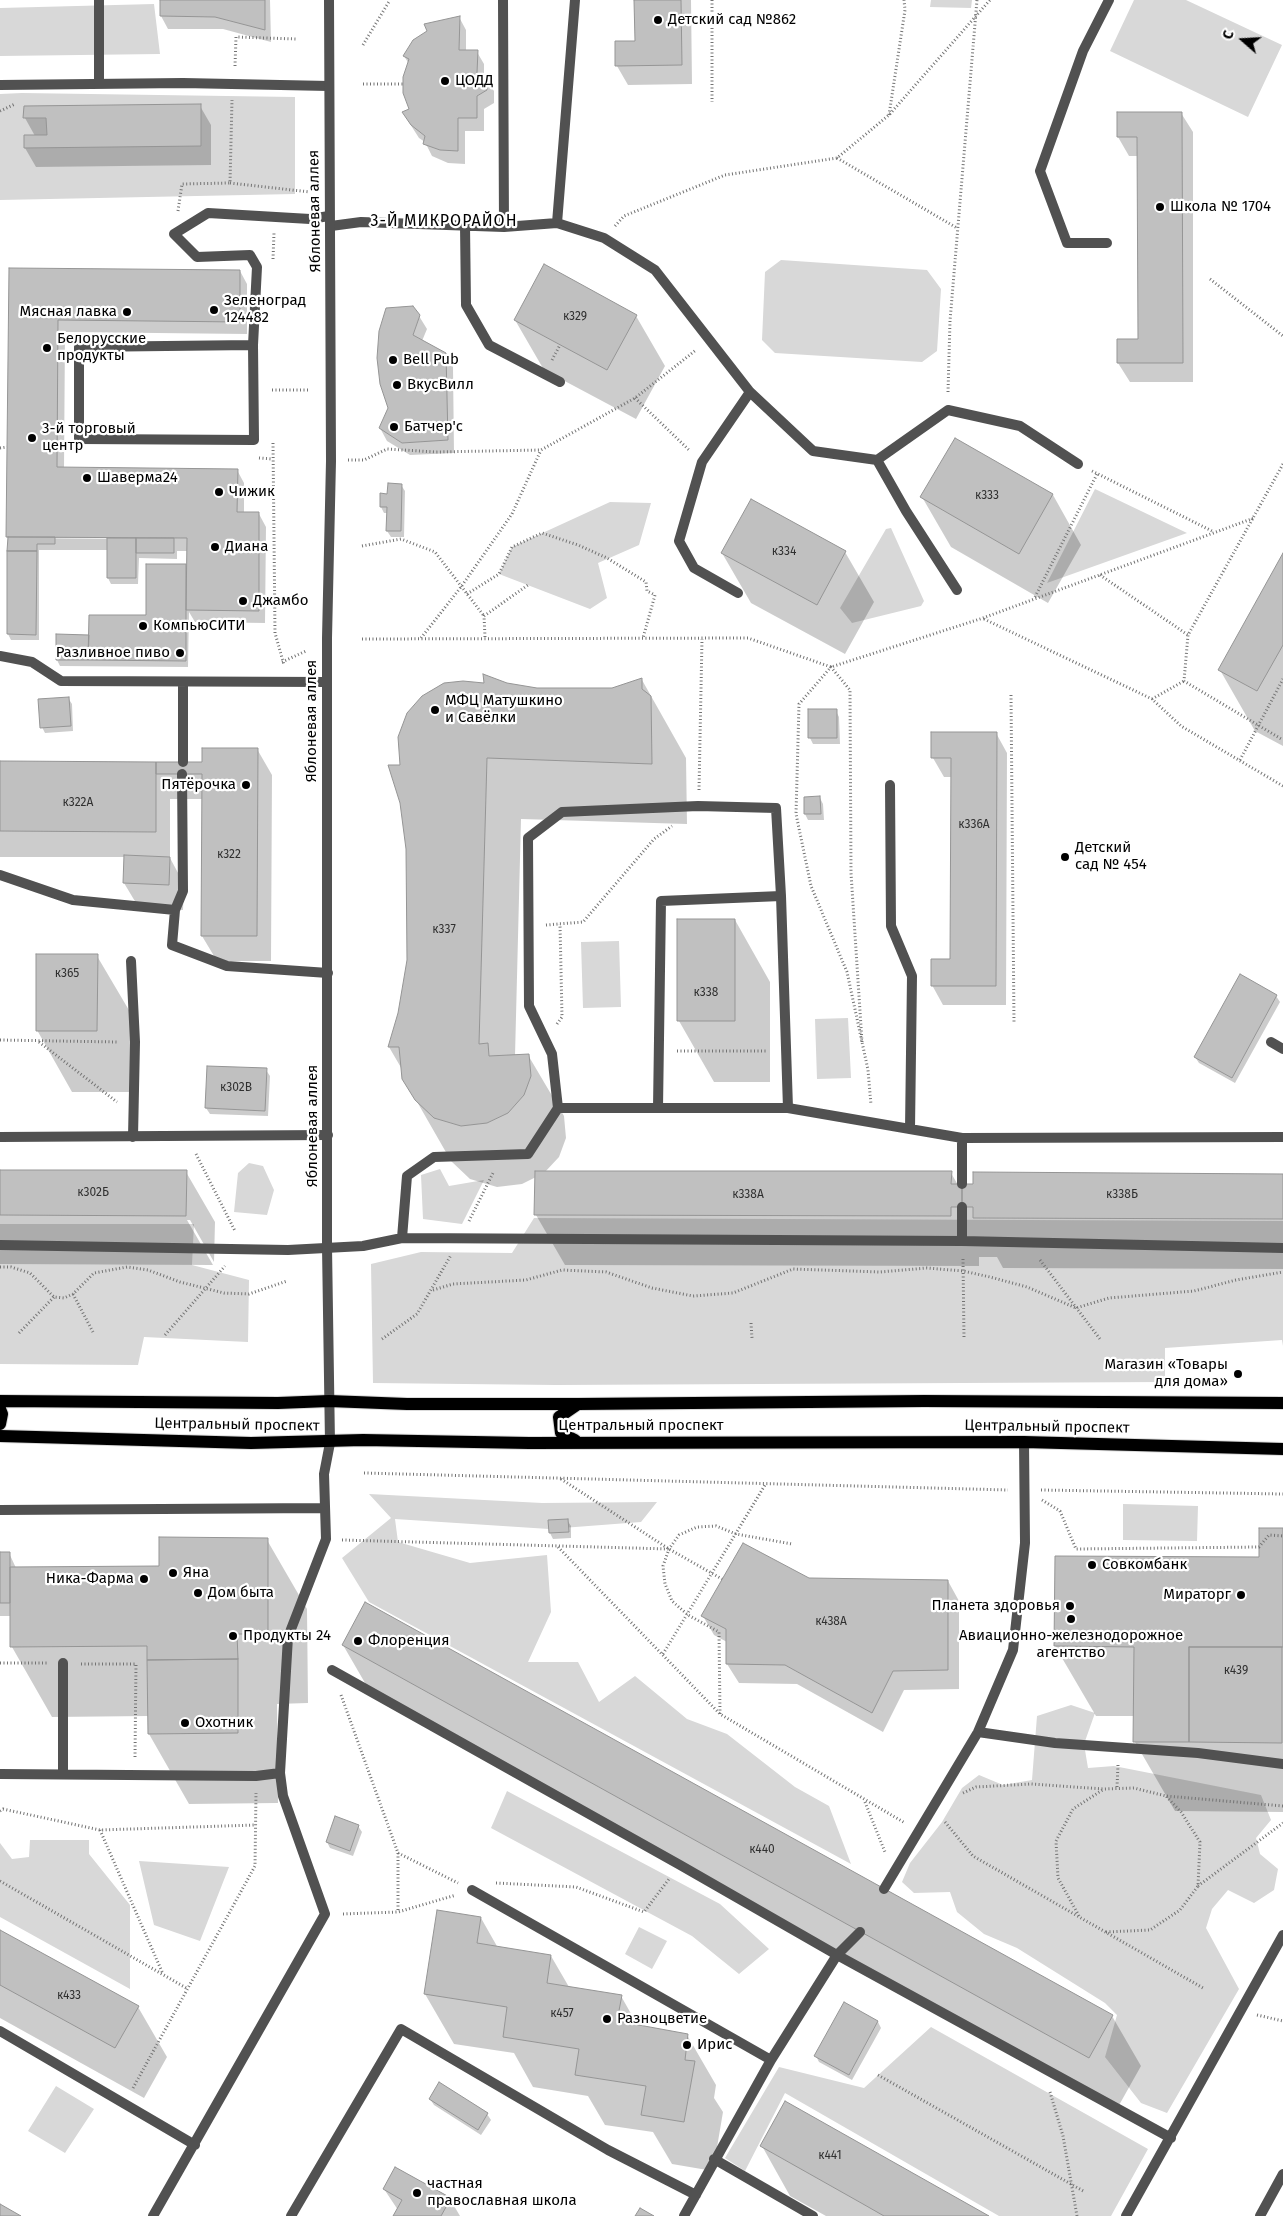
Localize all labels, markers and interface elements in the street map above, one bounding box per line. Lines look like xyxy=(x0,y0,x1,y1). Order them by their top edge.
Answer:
place label: Детский сад №862 xyxy=(668,11,796,29)
marker: Детский сад №862 xyxy=(652,14,664,26)
north arrow xyxy=(1218,15,1268,65)
text: С xyxy=(1219,28,1238,42)
place label: ЦОДД xyxy=(455,72,493,90)
marker: ЦОДД xyxy=(439,75,451,87)
street label: Яблоневая аллея xyxy=(305,150,325,272)
place label: Школа № 1704 xyxy=(1170,198,1271,216)
marker: Школа № 1704 xyxy=(1154,201,1166,213)
district label: 3-Й МИКРОРАЙОН xyxy=(369,212,519,232)
place label: Зеленоград 124482 xyxy=(224,292,306,327)
place label: Мясная лавка xyxy=(20,303,117,321)
marker: Зеленоград 124482 xyxy=(208,304,220,316)
marker: Мясная лавка xyxy=(121,306,133,318)
house number: к329 xyxy=(563,310,587,324)
place label: Белорусские продукты xyxy=(57,330,146,365)
marker: Белорусские продукты xyxy=(41,342,53,354)
place label: Bell Pub xyxy=(403,351,459,369)
marker: Bell Pub xyxy=(387,354,399,366)
place label: ВкусВилл xyxy=(407,376,474,394)
marker: ВкусВилл xyxy=(391,379,403,391)
place label: Батчер'с xyxy=(404,418,463,436)
place label: 3-й торговый центр xyxy=(42,420,136,455)
marker: Батчер'с xyxy=(388,421,400,433)
marker: 3-й торговый центр xyxy=(26,432,38,444)
place label: Шаверма24 xyxy=(97,469,178,487)
marker: Шаверма24 xyxy=(81,472,93,484)
place label: Чижик xyxy=(229,483,275,501)
marker: Чижик xyxy=(213,486,225,498)
house number: к333 xyxy=(975,489,999,503)
place label: Диана xyxy=(225,538,268,556)
marker: Диана xyxy=(209,541,221,553)
house number: к334 xyxy=(772,545,796,559)
place label: Джамбо xyxy=(253,592,308,610)
marker: Джамбо xyxy=(237,595,249,607)
place label: КомпьюСИТИ xyxy=(153,617,245,635)
marker: КомпьюСИТИ xyxy=(137,620,149,632)
place label: Разливное пиво xyxy=(56,644,170,662)
marker: Разливное пиво xyxy=(174,647,186,659)
street label: Яблоневая аллея xyxy=(303,660,321,782)
place label: МФЦ Матушкино и Савёлки xyxy=(445,692,563,727)
marker: МФЦ Матушкино и Савёлки xyxy=(429,704,441,716)
place label: Пятёрочка xyxy=(161,776,236,794)
marker: Пятёрочка xyxy=(240,779,252,791)
house number: к322А xyxy=(63,796,93,810)
house number: к336А xyxy=(958,818,990,832)
place label: Детский сад № 454 xyxy=(1075,839,1147,874)
house number: к322 xyxy=(217,848,241,862)
marker: Детский сад № 454 xyxy=(1059,851,1071,863)
house number: к337 xyxy=(432,923,456,937)
house number: к365 xyxy=(55,967,79,981)
house number: к338 xyxy=(694,986,718,1000)
street label: Яблоневая аллея xyxy=(304,1065,322,1187)
house number: к302В xyxy=(220,1081,252,1095)
house number: к302Б xyxy=(77,1186,109,1200)
house number: к338А xyxy=(732,1188,764,1202)
house number: к338Б xyxy=(1106,1188,1138,1202)
place label: Магазин «Товары для дома» xyxy=(1104,1356,1228,1391)
marker: Магазин «Товары для дома» xyxy=(1232,1368,1244,1380)
street label: Центральный проспект xyxy=(154,1415,320,1435)
street label: Центральный проспект xyxy=(558,1417,724,1435)
street label: Центральный проспект xyxy=(964,1417,1130,1437)
place label: Совкомбанк xyxy=(1102,1556,1187,1574)
marker: Совкомбанк xyxy=(1086,1559,1098,1571)
place label: Яна xyxy=(183,1564,209,1582)
marker: Яна xyxy=(167,1567,179,1579)
place label: Ника-Фарма xyxy=(46,1570,134,1588)
marker: Ника-Фарма xyxy=(138,1573,150,1585)
place label: Дом быта xyxy=(208,1584,274,1602)
place label: Мираторг xyxy=(1163,1586,1231,1604)
marker: Дом быта xyxy=(192,1587,204,1599)
marker: Мираторг xyxy=(1235,1589,1247,1601)
place label: Планета здоровья xyxy=(932,1597,1060,1615)
marker: Планета здоровья xyxy=(1064,1600,1076,1612)
marker: Авиационно-железнодорожное агентство xyxy=(1065,1613,1077,1625)
house number: к438А xyxy=(815,1615,847,1629)
place label: Продукты 24 xyxy=(243,1627,331,1645)
place label: Авиационно-железнодорожное агентство xyxy=(959,1627,1183,1662)
marker: Продукты 24 xyxy=(227,1630,239,1642)
place label: Флоренция xyxy=(368,1632,450,1650)
marker: Флоренция xyxy=(352,1635,364,1647)
house number: к439 xyxy=(1224,1664,1248,1678)
place label: Охотник xyxy=(195,1714,253,1732)
marker: Охотник xyxy=(179,1717,191,1729)
house number: к440 xyxy=(749,1843,775,1857)
house number: к433 xyxy=(57,1989,81,2003)
house number: к457 xyxy=(550,2007,574,2021)
place label: Разноцветие xyxy=(617,2010,707,2028)
marker: Разноцветие xyxy=(601,2013,613,2025)
place label: Ирис xyxy=(697,2036,732,2054)
marker: Ирис xyxy=(681,2039,693,2051)
house number: к441 xyxy=(818,2149,842,2163)
place label: частная православная школа xyxy=(427,2175,577,2210)
marker: частная православная школа xyxy=(411,2187,423,2199)

